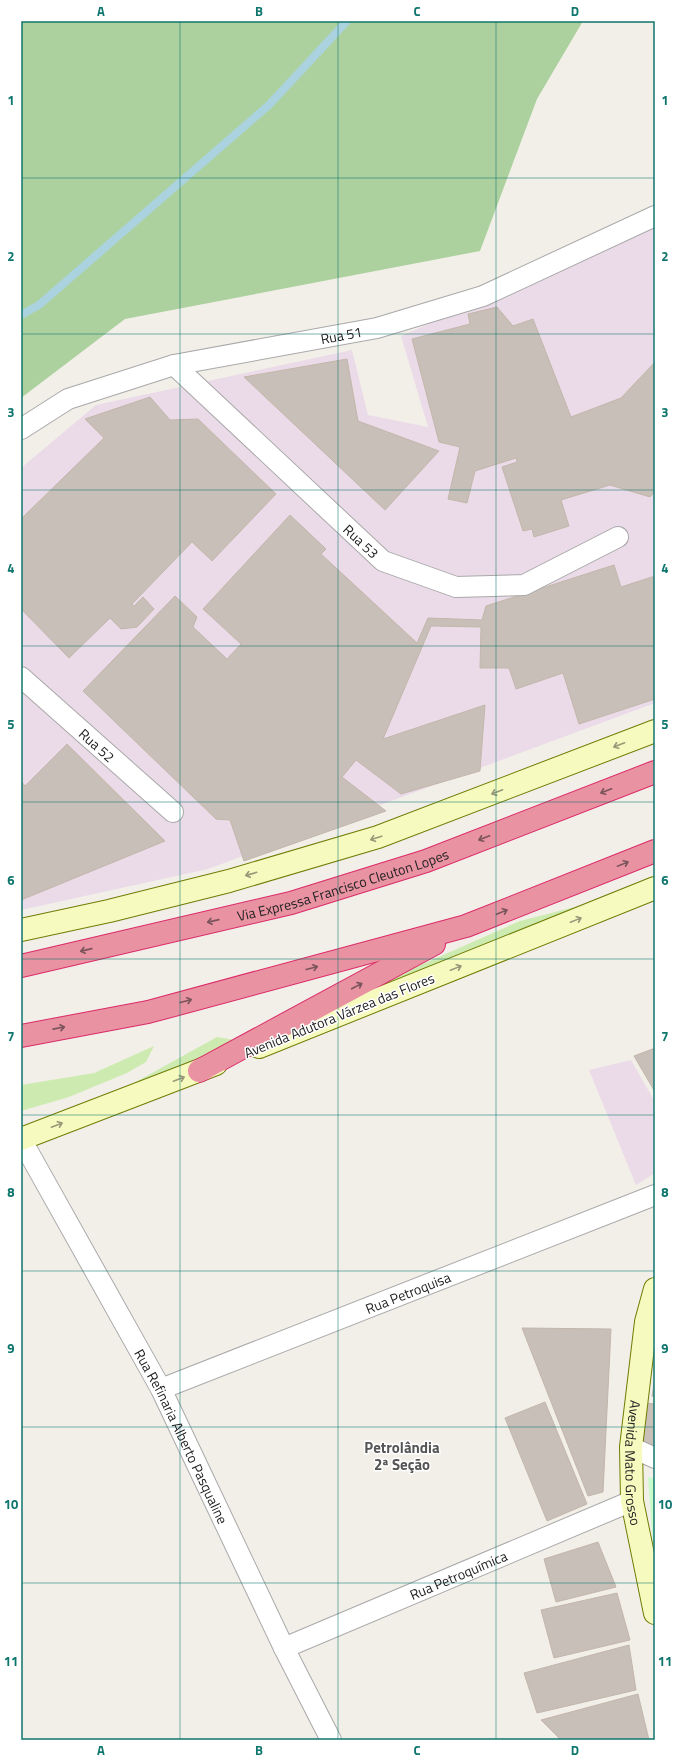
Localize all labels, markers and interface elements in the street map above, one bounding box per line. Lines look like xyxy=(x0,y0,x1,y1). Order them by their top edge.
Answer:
text: A xyxy=(97,1,105,21)
text: B xyxy=(255,1,263,21)
text: C xyxy=(413,1,421,21)
text: D xyxy=(571,1,579,21)
text: 1 xyxy=(7,90,15,110)
text: 1 xyxy=(661,90,669,110)
text: 2 xyxy=(7,246,15,266)
text: 2 xyxy=(661,246,669,266)
street label: Rua 51 xyxy=(319,320,364,349)
text: 3 xyxy=(7,402,15,422)
text: 3 xyxy=(661,402,669,422)
street label: Rua 53 xyxy=(339,519,384,563)
text: 4 xyxy=(7,558,15,578)
text: 4 xyxy=(661,558,669,578)
text: 5 xyxy=(7,714,15,734)
text: 5 xyxy=(661,714,669,734)
street label: Rua 52 xyxy=(75,723,120,766)
one-way arrow xyxy=(613,741,625,749)
one-way arrow xyxy=(492,788,504,796)
one-way arrow xyxy=(600,788,612,796)
one-way arrow xyxy=(369,835,382,842)
one-way arrow xyxy=(479,835,491,843)
street label: Via Expressa Francisco Cleuton Lopes xyxy=(235,843,452,926)
one-way arrow xyxy=(617,859,629,867)
text: 6 xyxy=(7,870,15,890)
text: 6 xyxy=(661,870,669,890)
one-way arrow xyxy=(245,871,258,878)
one-way arrow xyxy=(496,907,508,915)
one-way arrow xyxy=(570,916,582,923)
one-way arrow xyxy=(207,917,220,925)
one-way arrow xyxy=(80,947,93,954)
one-way arrow xyxy=(305,964,318,971)
one-way arrow xyxy=(449,964,461,972)
street label: Avenida Adutora Várzea das Flores xyxy=(241,967,437,1063)
one-way arrow xyxy=(350,981,362,989)
one-way arrow xyxy=(180,997,193,1005)
one-way arrow xyxy=(52,1024,65,1032)
text: 7 xyxy=(7,1026,15,1046)
text: 7 xyxy=(661,1026,669,1046)
one-way arrow xyxy=(173,1074,185,1082)
one-way arrow xyxy=(51,1120,63,1128)
text: 8 xyxy=(7,1182,15,1202)
text: 8 xyxy=(661,1182,669,1202)
street label: Rua Petroquisa xyxy=(362,1266,453,1318)
text: 9 xyxy=(7,1338,15,1358)
text: 9 xyxy=(661,1338,669,1358)
street label: Rua Refinaria Alberto Pasqualine xyxy=(130,1345,234,1527)
street label: Avenida Mato Grosso xyxy=(621,1399,647,1527)
district label: Petrolândia 2ª Seção xyxy=(364,1436,440,1476)
text: 10 xyxy=(4,1494,18,1514)
text: 10 xyxy=(658,1494,672,1514)
street label: Rua Petroquímica xyxy=(406,1544,510,1604)
text: 11 xyxy=(4,1651,18,1671)
text: 11 xyxy=(658,1651,672,1671)
text: A xyxy=(97,1740,105,1760)
text: B xyxy=(255,1740,263,1760)
text: C xyxy=(413,1740,421,1760)
text: D xyxy=(571,1740,579,1760)

